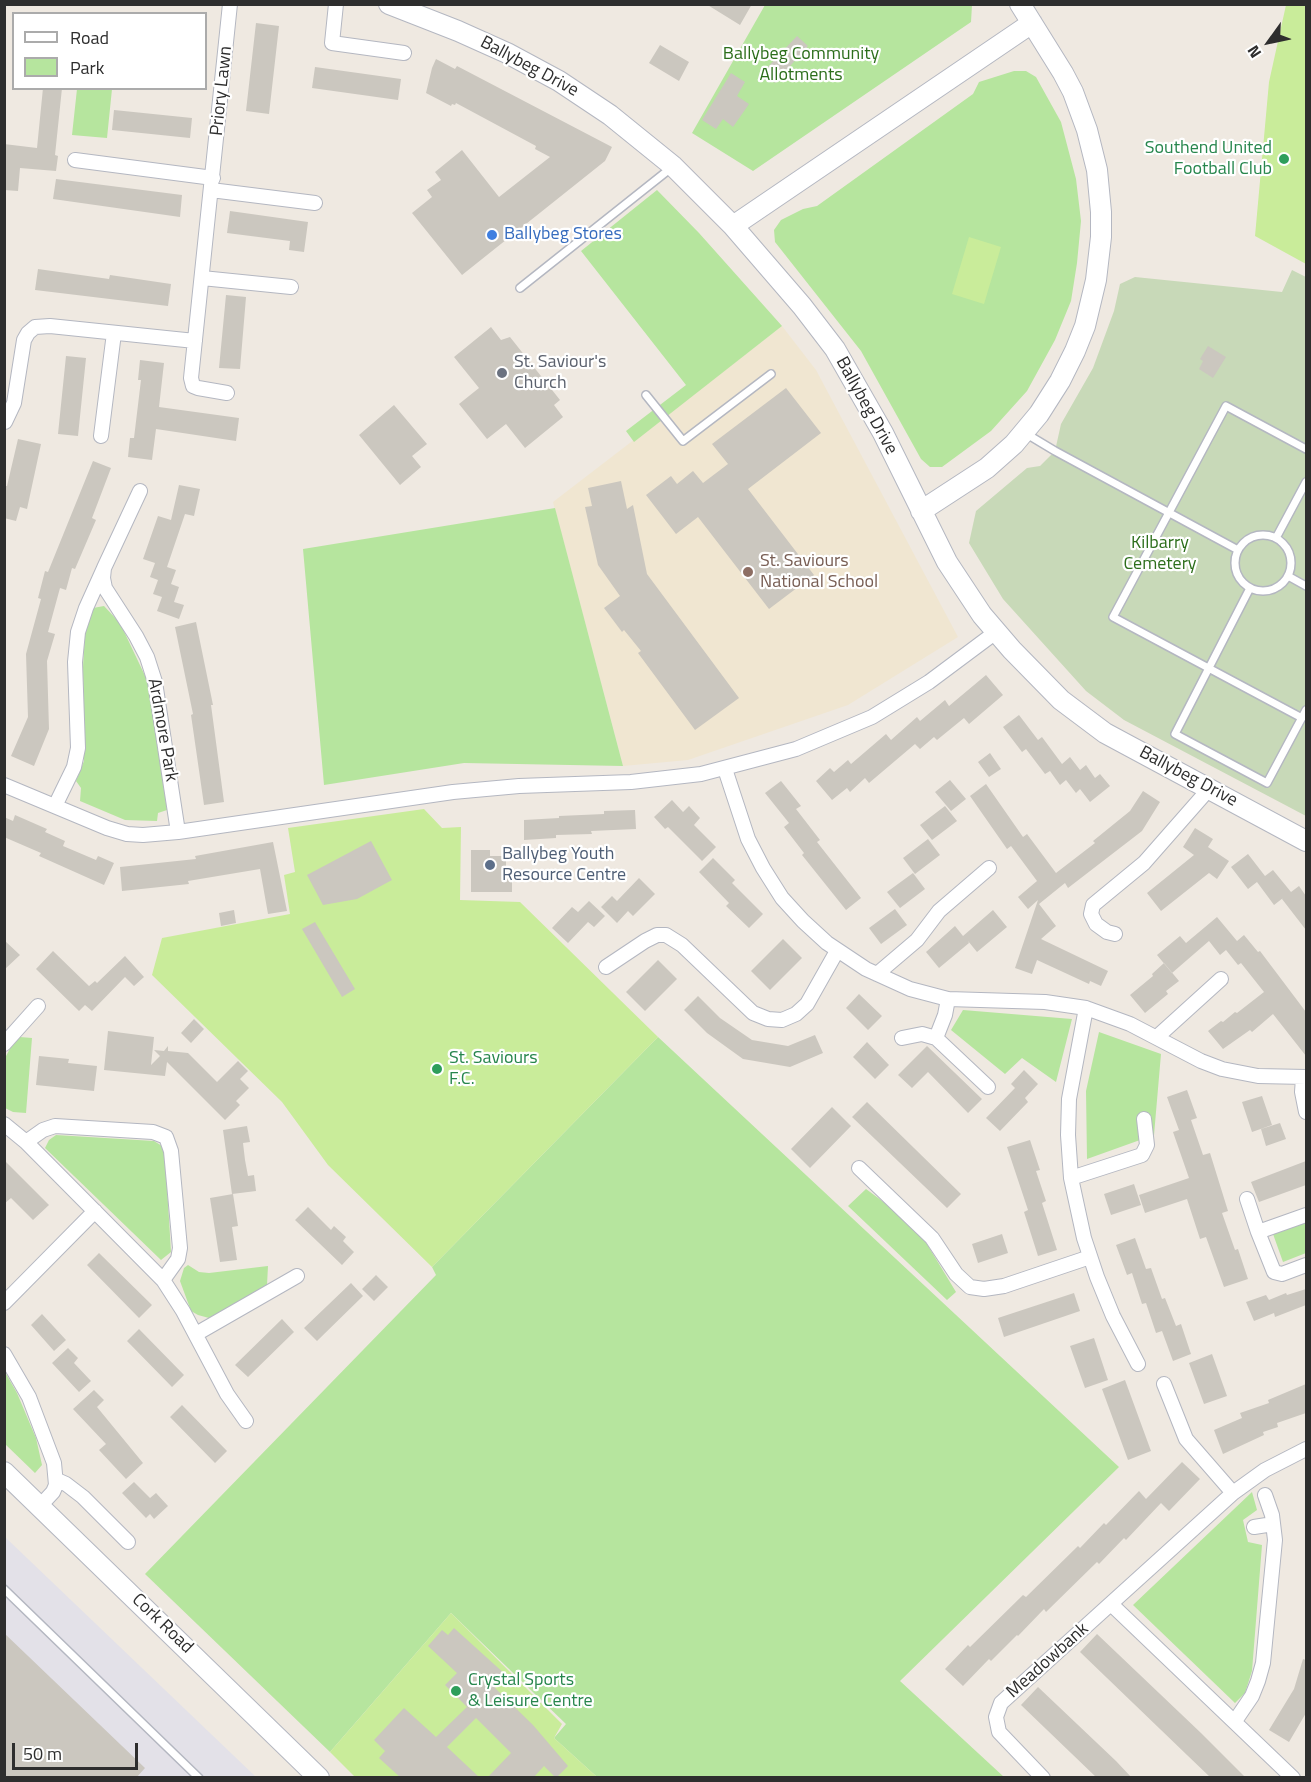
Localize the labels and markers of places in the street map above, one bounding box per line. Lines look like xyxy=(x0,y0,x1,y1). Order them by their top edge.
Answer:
place label: Southend United Football Club xyxy=(1145,138,1272,180)
marker: Southend United Football Club xyxy=(1277,152,1291,166)
place label: Ballybeg Stores xyxy=(504,224,622,246)
marker: Ballybeg Stores xyxy=(485,228,499,242)
place label: St. Saviour's Church xyxy=(514,352,606,394)
marker: St. Saviour's Church xyxy=(495,366,509,380)
place label: St. Saviours National School xyxy=(760,551,878,594)
marker: St. Saviours National School xyxy=(741,565,755,579)
place label: Ballybeg Youth Resource Centre xyxy=(502,844,626,886)
marker: Ballybeg Youth Resource Centre xyxy=(483,858,497,872)
place label: St. Saviours F.C. xyxy=(449,1048,538,1090)
marker: St. Saviours F.C. xyxy=(430,1062,444,1076)
place label: Crystal Sports & Leisure Centre xyxy=(468,1670,593,1712)
marker: Crystal Sports & Leisure Centre xyxy=(449,1684,463,1698)

